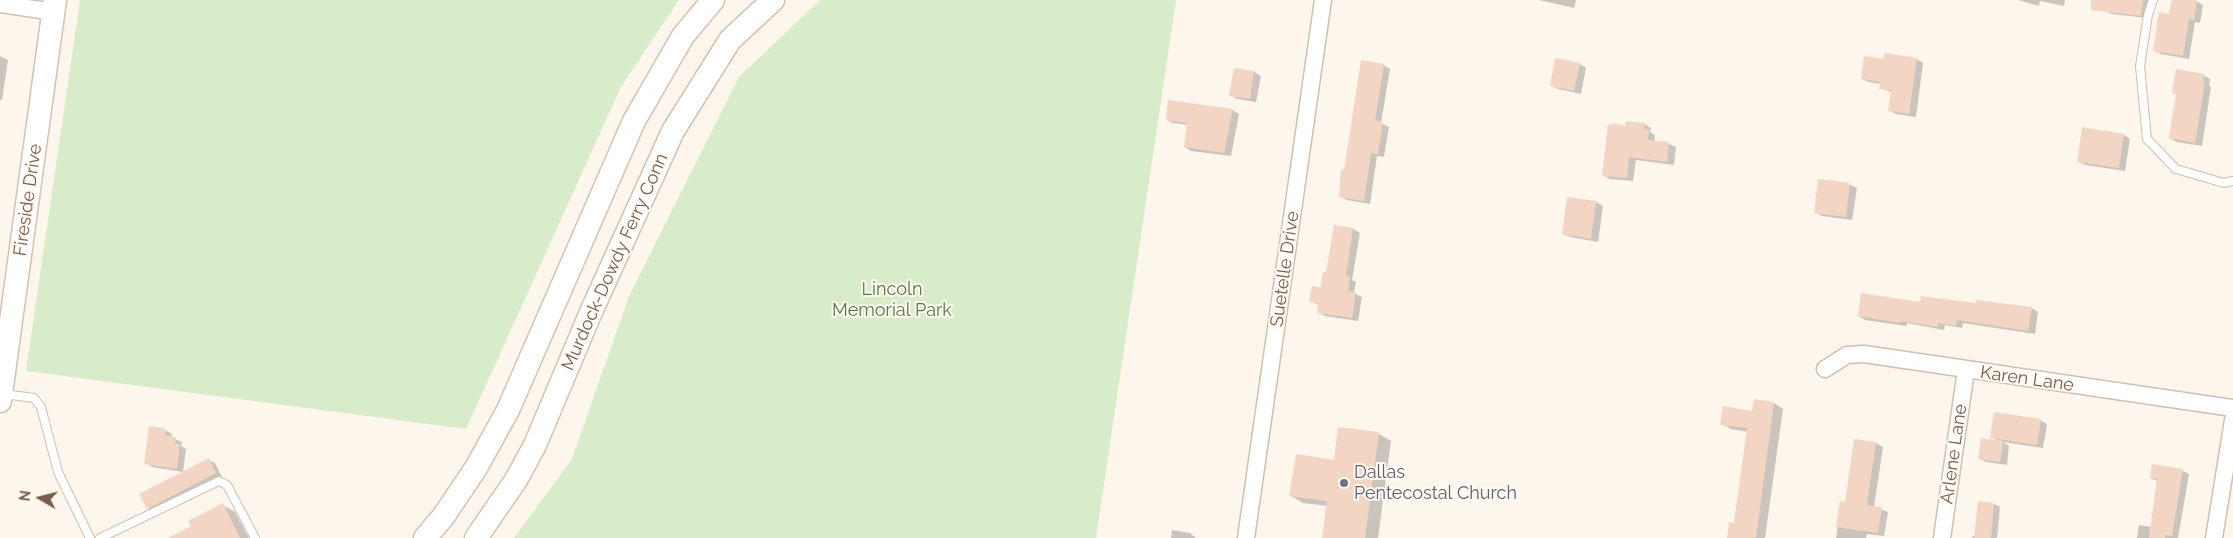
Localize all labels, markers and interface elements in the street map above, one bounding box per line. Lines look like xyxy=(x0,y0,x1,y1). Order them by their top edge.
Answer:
street label: Fireside Drive xyxy=(9,143,47,257)
street label: Murdock-Dowdy Ferry Conn xyxy=(557,150,673,374)
street label: Suetelle Drive xyxy=(1266,210,1304,328)
park label: Lincoln Memorial Park xyxy=(832,279,952,322)
street label: Karen Lane xyxy=(1979,362,2075,396)
street label: Arlene Lane xyxy=(1936,403,1972,505)
place label: Dallas Pentecostal Church xyxy=(1354,462,1517,504)
north arrow xyxy=(15,473,65,523)
marker: Dallas Pentecostal Church xyxy=(1338,477,1350,489)
text: N xyxy=(16,490,34,502)

